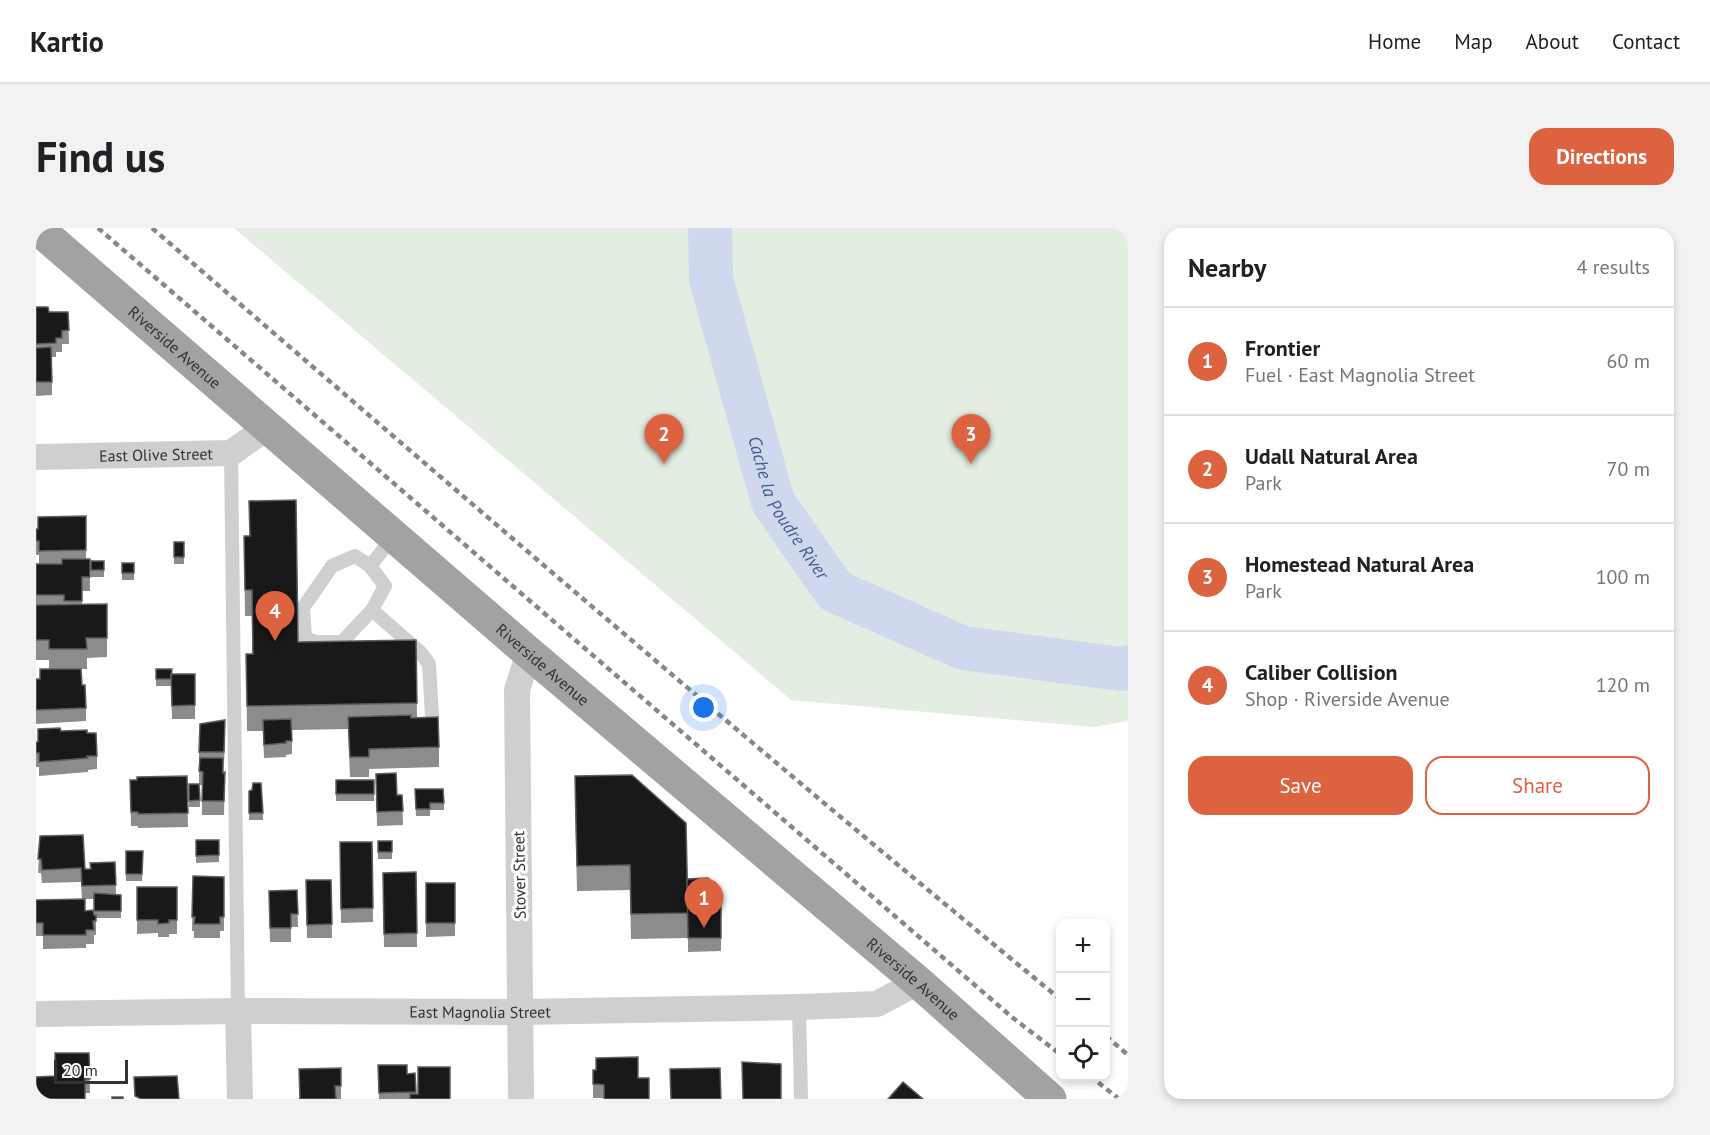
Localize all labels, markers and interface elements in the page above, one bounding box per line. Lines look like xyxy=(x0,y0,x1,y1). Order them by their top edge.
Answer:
text: Kartio xyxy=(30,23,104,60)
text: Home xyxy=(1368,28,1421,55)
text: Map xyxy=(1454,28,1493,55)
text: About xyxy=(1526,28,1579,55)
text: Contact xyxy=(1612,28,1680,55)
button: Directions xyxy=(1529,128,1674,185)
text: Find us xyxy=(36,129,165,184)
text: Nearby xyxy=(1188,251,1266,284)
text: 4 results xyxy=(1577,254,1650,280)
street label: Riverside Avenue xyxy=(124,301,225,393)
text: Frontier xyxy=(1245,334,1320,362)
text: 1 xyxy=(1202,348,1213,374)
text: 60 m xyxy=(1607,348,1650,374)
text: Fuel · East Magnolia Street xyxy=(1245,362,1475,388)
pin: 2 xyxy=(644,414,684,464)
pin: 3 xyxy=(952,414,990,464)
water label: Cache la Poudre River xyxy=(744,433,835,584)
text: Udall Natural Area xyxy=(1245,442,1418,470)
street label: East Olive Street xyxy=(99,443,214,466)
text: 2 xyxy=(1202,456,1213,482)
text: 70 m xyxy=(1607,456,1650,482)
text: Park xyxy=(1245,470,1282,496)
text: Homestead Natural Area xyxy=(1245,550,1474,578)
text: 3 xyxy=(1202,564,1213,590)
text: 100 m xyxy=(1596,564,1650,590)
text: Park xyxy=(1245,578,1282,604)
pin: 4 xyxy=(256,592,294,641)
street label: Riverside Avenue xyxy=(492,619,594,710)
text: Caliber Collision xyxy=(1245,658,1398,686)
text: 4 xyxy=(1202,672,1213,698)
text: 120 m xyxy=(1596,672,1650,698)
text: Shop · Riverside Avenue xyxy=(1245,686,1450,712)
your location xyxy=(689,693,718,722)
button: Save xyxy=(1188,756,1413,815)
button: Share xyxy=(1425,756,1650,815)
street label: Stover Street xyxy=(508,830,530,919)
pin: 1 xyxy=(684,878,724,928)
map controls xyxy=(1056,919,1110,1081)
button: + xyxy=(1056,919,1110,973)
street label: Riverside Avenue xyxy=(863,933,964,1024)
button: − xyxy=(1056,973,1110,1027)
street label: East Magnolia Street xyxy=(409,1001,552,1022)
button: locate xyxy=(1056,1027,1110,1081)
scale bar xyxy=(54,1057,128,1084)
text: 20 m xyxy=(63,1060,98,1080)

